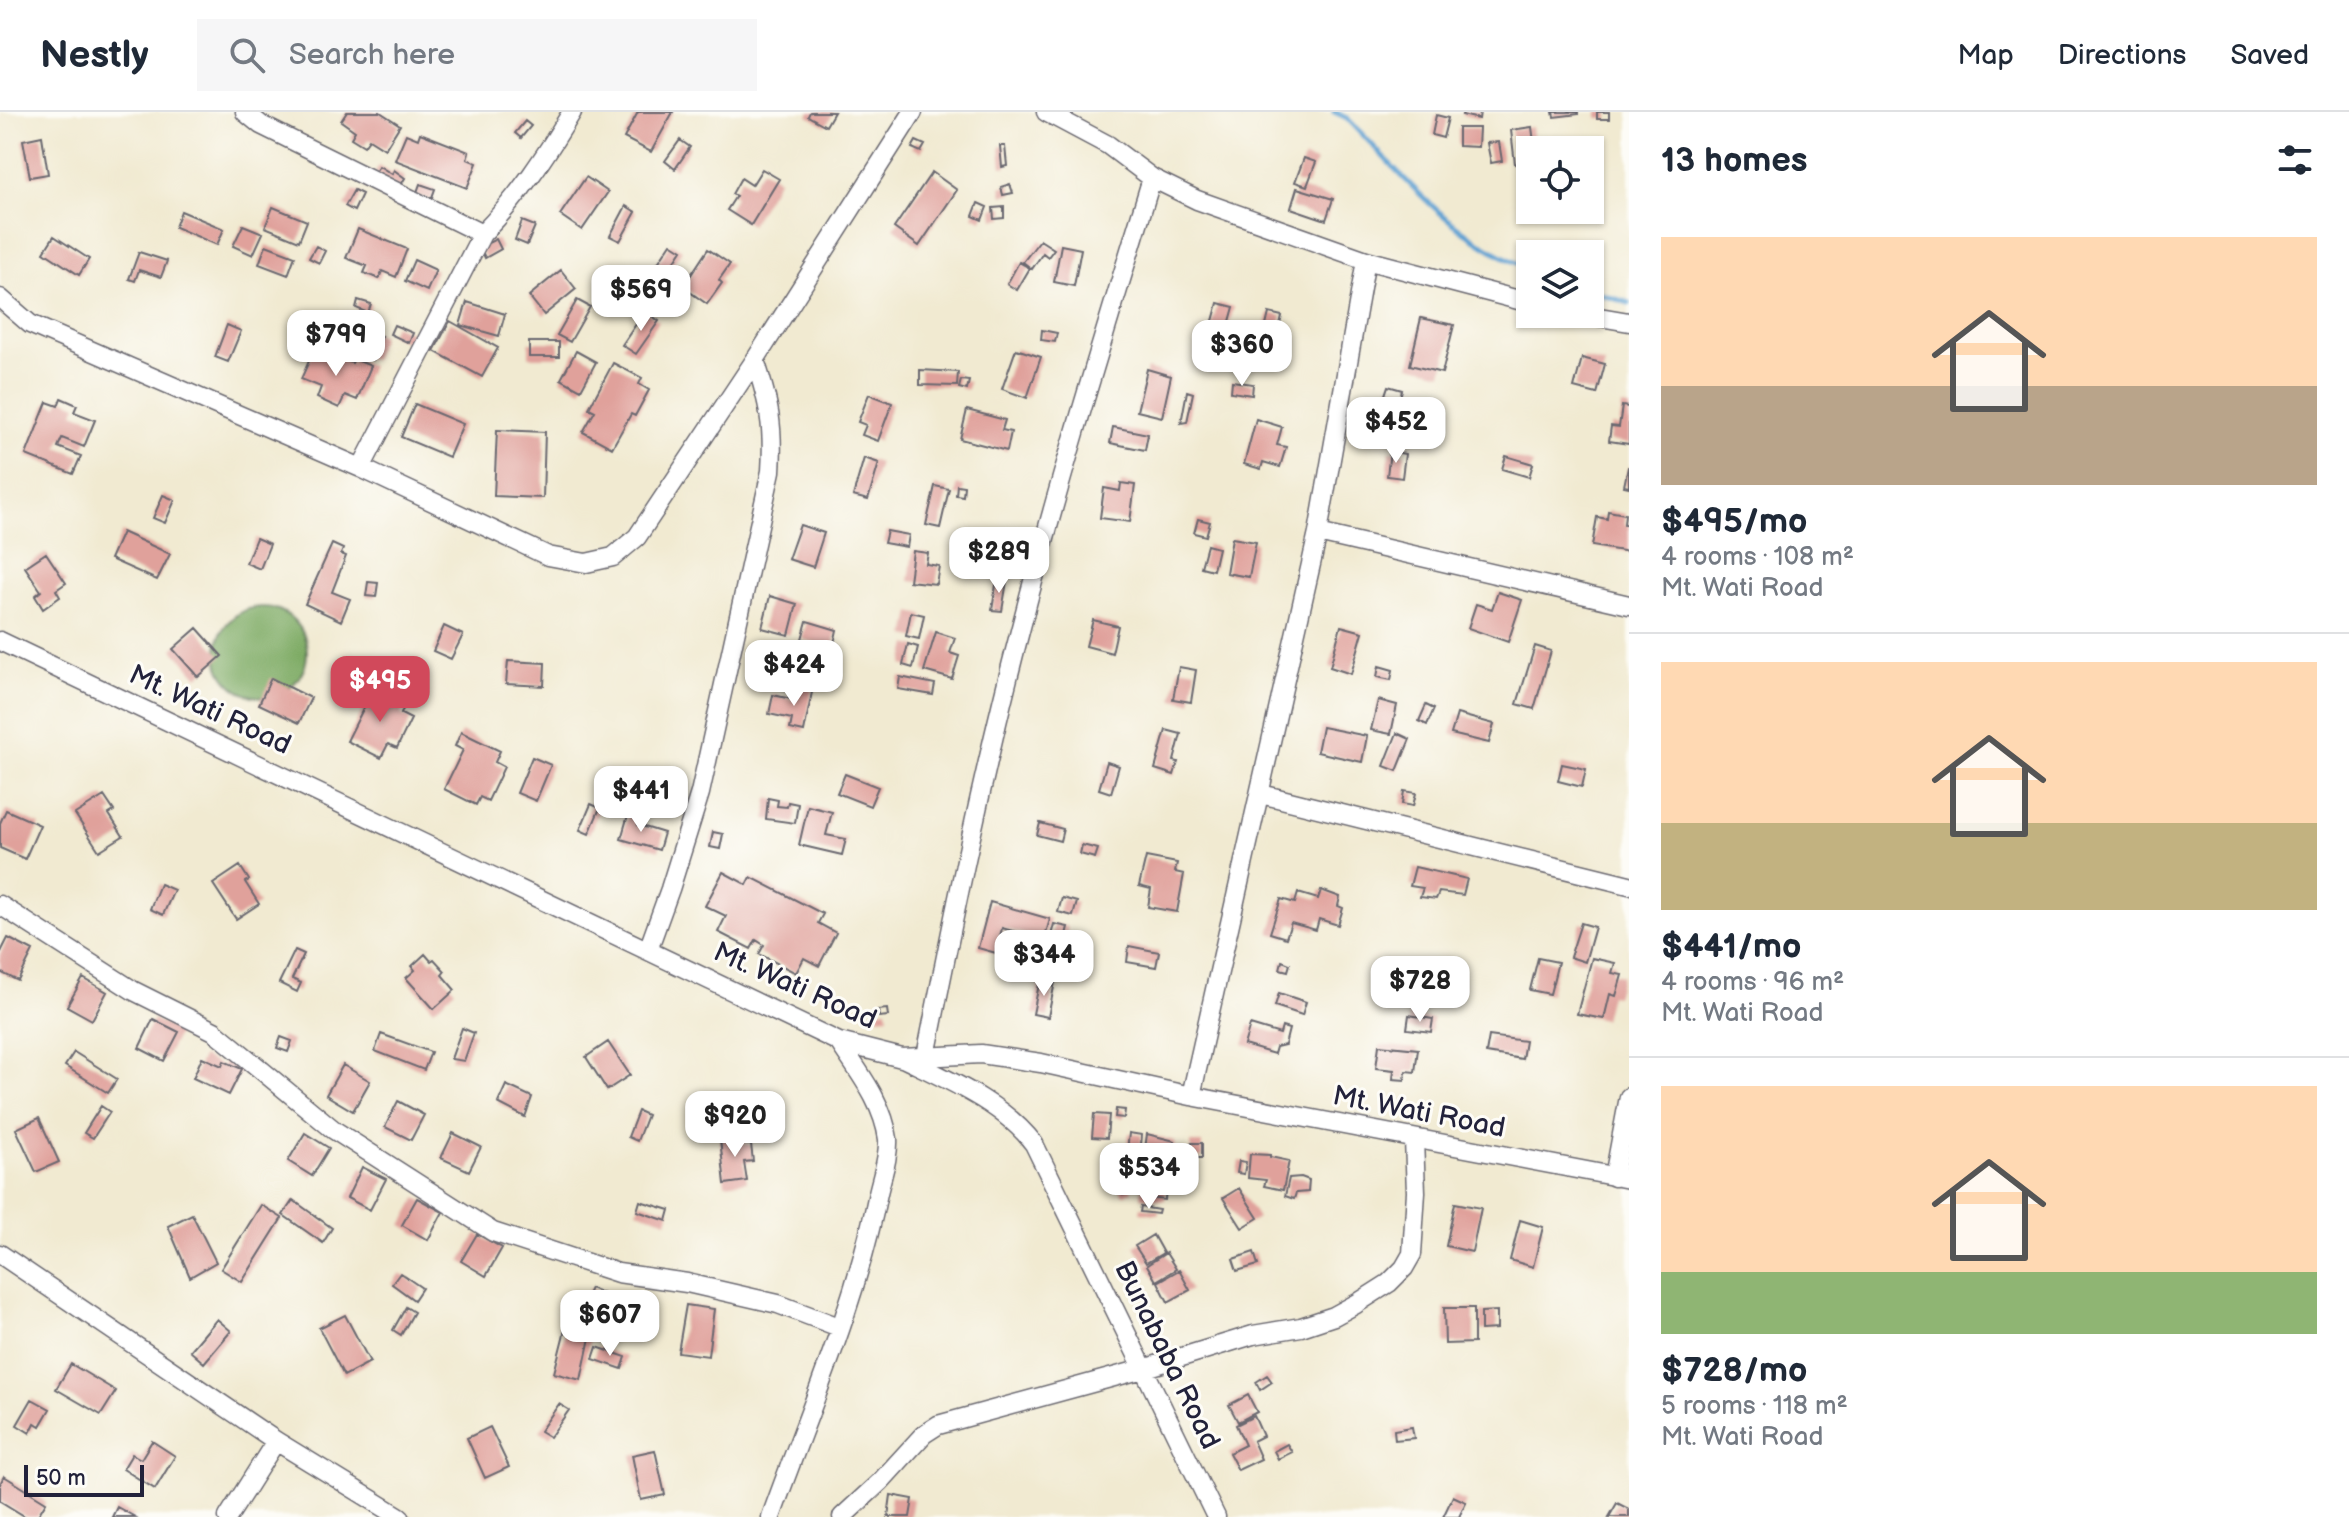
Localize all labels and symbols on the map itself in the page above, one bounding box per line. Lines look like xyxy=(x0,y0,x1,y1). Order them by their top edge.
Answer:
pin: $569 xyxy=(594,265,688,333)
pin: $799 xyxy=(289,310,383,378)
pin: $360 xyxy=(1195,320,1289,388)
pin: $452 xyxy=(1349,397,1443,465)
pin: $289 xyxy=(952,527,1046,595)
pin: $424 xyxy=(747,640,841,708)
pin: $495 xyxy=(333,656,427,724)
street label: Mt. Wati Road xyxy=(124,658,296,762)
pin: $441 xyxy=(594,766,688,834)
pin: $344 xyxy=(997,930,1091,998)
street label: Mt. Wati Road xyxy=(708,935,882,1037)
pin: $728 xyxy=(1373,956,1467,1024)
street label: Mt. Wati Road xyxy=(1330,1079,1508,1145)
pin: $920 xyxy=(688,1091,782,1159)
pin: $534 xyxy=(1102,1143,1196,1211)
street label: Bunababa Road xyxy=(1107,1256,1227,1454)
pin: $607 xyxy=(563,1290,657,1358)
scale bar xyxy=(24,1461,144,1497)

